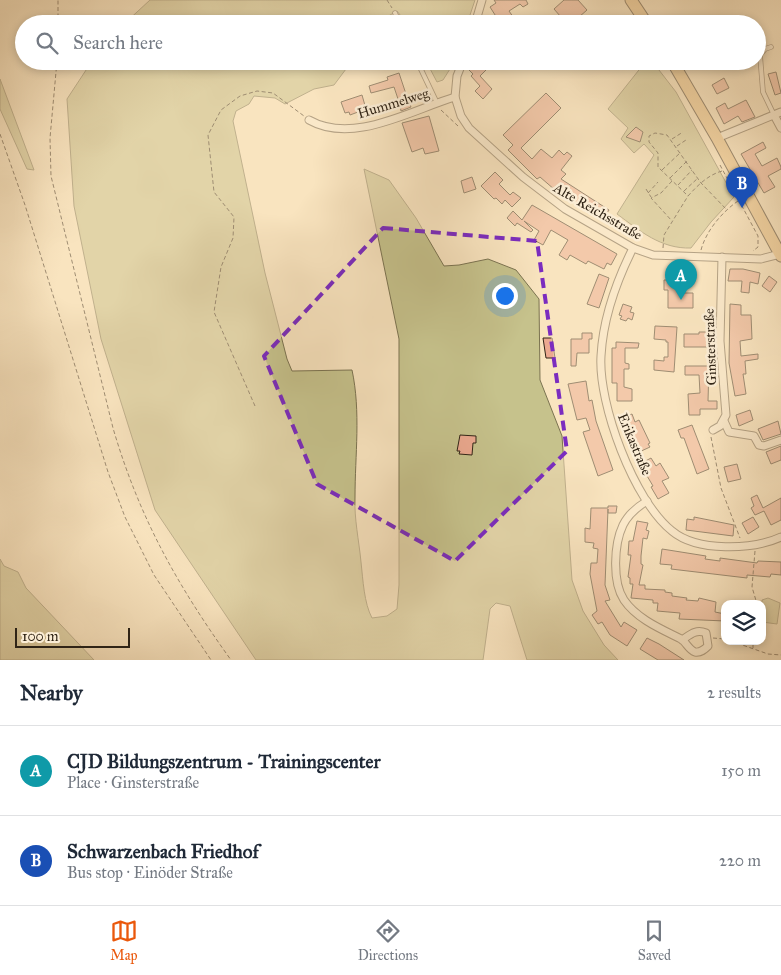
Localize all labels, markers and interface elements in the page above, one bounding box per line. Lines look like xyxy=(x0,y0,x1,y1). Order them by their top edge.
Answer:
search box xyxy=(15,15,766,70)
icon: search xyxy=(33,29,61,57)
text: Search here xyxy=(73,31,163,54)
street label: Hummelweg xyxy=(355,84,431,122)
pin: B xyxy=(726,167,758,208)
street label: Alte Reichsstraße xyxy=(550,179,645,244)
pin: A xyxy=(665,259,697,300)
your location xyxy=(492,283,518,309)
street label: Ginsterstraße xyxy=(701,308,720,386)
street label: Erikastraße xyxy=(614,411,655,478)
map controls xyxy=(721,600,766,645)
button: layers xyxy=(721,600,766,645)
scale bar xyxy=(15,625,130,648)
text: 100 m xyxy=(22,628,59,645)
text: Nearby xyxy=(20,680,83,706)
text: 2 results xyxy=(707,683,761,702)
text: CJD Bildungszentrum - Trainingscenter xyxy=(67,750,381,773)
text: A xyxy=(31,761,41,780)
text: 150 m xyxy=(721,761,761,780)
text: Place · Ginsterstraße xyxy=(67,773,199,792)
text: Schwarzenbach Friedhof xyxy=(67,840,259,863)
text: B xyxy=(31,851,41,870)
text: 220 m xyxy=(719,851,761,870)
text: Bus stop · Einöder Straße xyxy=(67,863,233,882)
tab: Map xyxy=(110,917,138,964)
tab: Directions xyxy=(358,917,418,964)
tab: Saved xyxy=(638,917,671,964)

